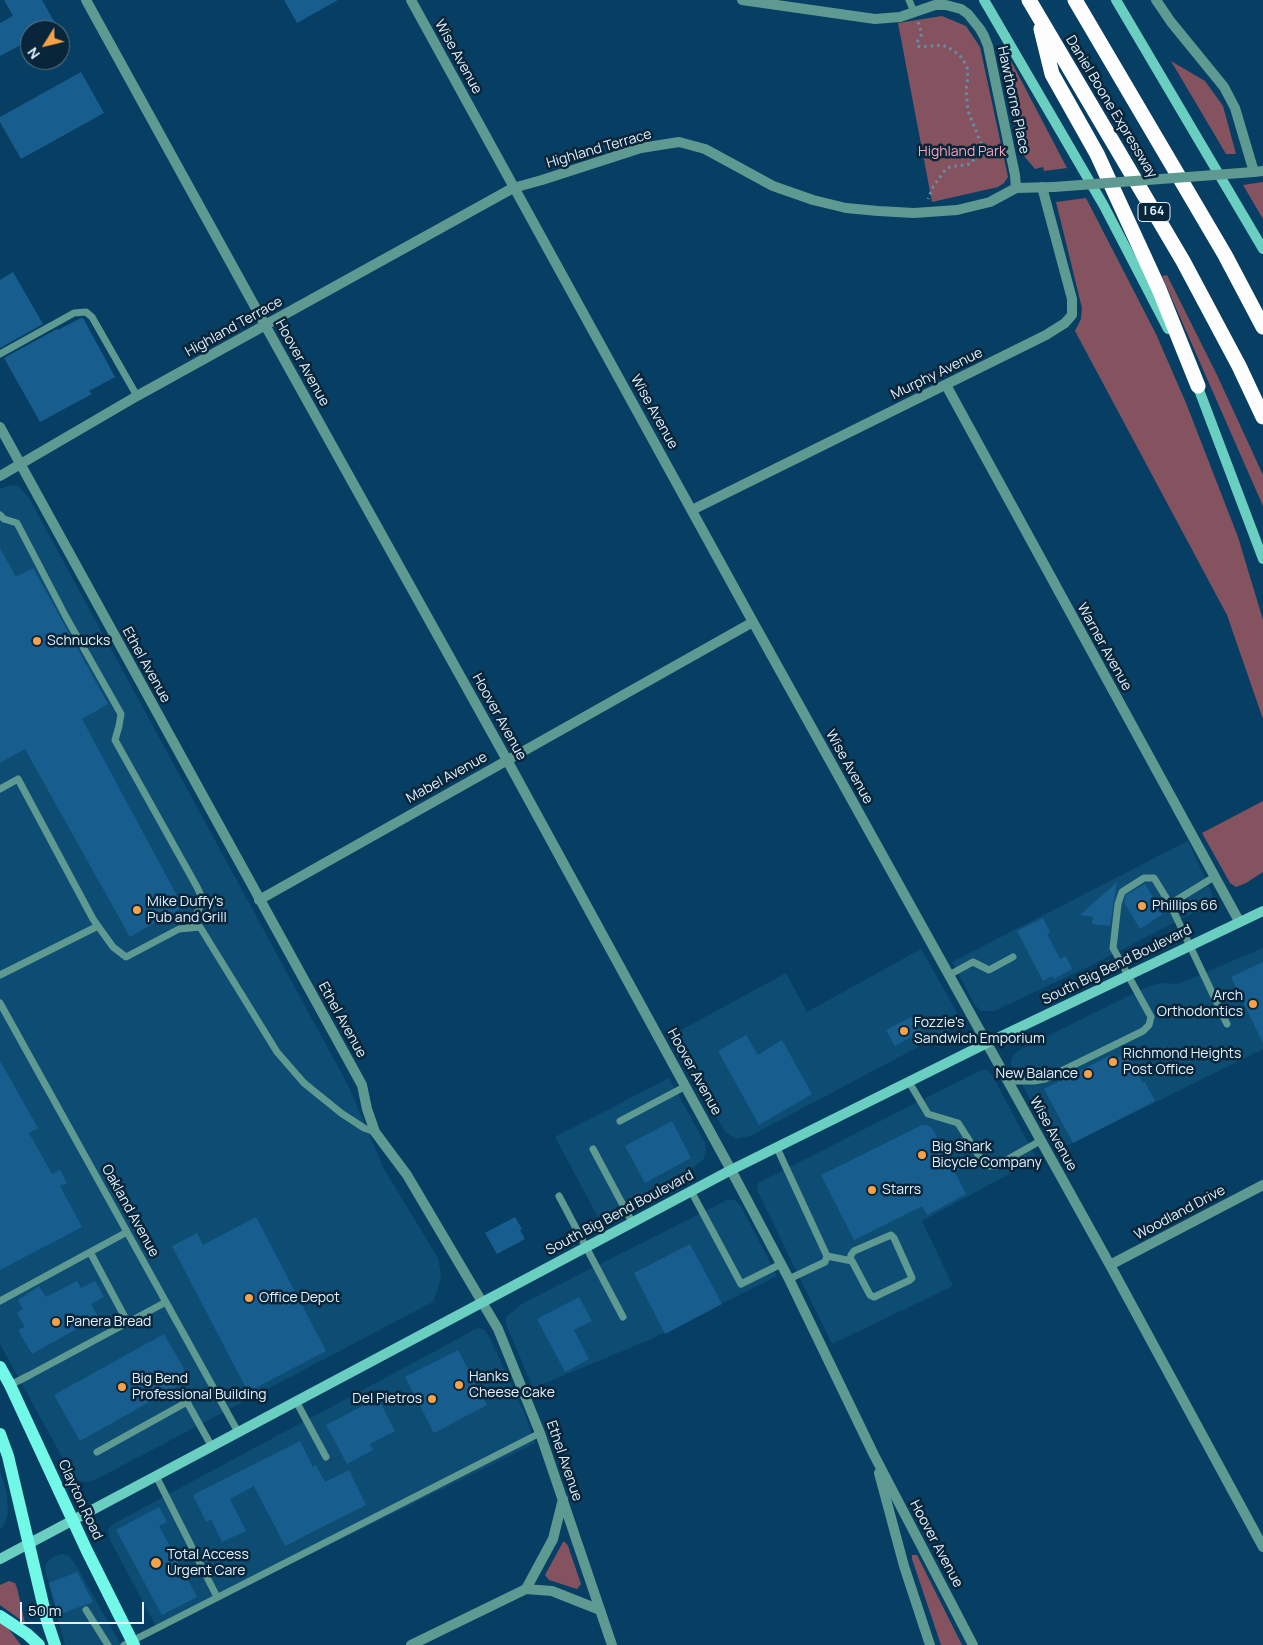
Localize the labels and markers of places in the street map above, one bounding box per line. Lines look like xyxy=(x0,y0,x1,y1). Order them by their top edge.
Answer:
place label: Schnucks xyxy=(47,633,110,649)
marker: Schnucks xyxy=(31,635,43,647)
place label: Mike Duffy's Pub and Grill xyxy=(147,894,227,926)
place label: Phillips 66 xyxy=(1152,898,1218,914)
marker: Phillips 66 xyxy=(1136,900,1148,912)
marker: Mike Duffy's Pub and Grill xyxy=(131,904,143,916)
place label: Arch Orthodontics xyxy=(1157,988,1243,1020)
marker: Arch Orthodontics xyxy=(1247,998,1259,1010)
place label: Fozzie's Sandwich Emporium xyxy=(914,1015,1045,1048)
marker: Fozzie's Sandwich Emporium xyxy=(898,1025,910,1037)
place label: Richmond Heights Post Office xyxy=(1123,1046,1241,1078)
marker: Richmond Heights Post Office xyxy=(1107,1056,1119,1068)
place label: New Balance xyxy=(996,1066,1078,1082)
marker: New Balance xyxy=(1082,1068,1094,1080)
place label: Big Shark Bicycle Company xyxy=(932,1139,1042,1172)
marker: Big Shark Bicycle Company xyxy=(916,1149,928,1161)
place label: Starrs xyxy=(882,1182,921,1198)
marker: Starrs xyxy=(866,1184,878,1196)
place label: Office Depot xyxy=(259,1290,340,1306)
marker: Office Depot xyxy=(243,1292,255,1304)
place label: Panera Bread xyxy=(66,1314,151,1330)
marker: Panera Bread xyxy=(50,1316,62,1328)
place label: Hanks Cheese Cake xyxy=(469,1369,555,1401)
place label: Big Bend Professional Building xyxy=(132,1371,267,1404)
marker: Hanks Cheese Cake xyxy=(453,1379,465,1391)
marker: Big Bend Professional Building xyxy=(116,1381,128,1393)
place label: Del Pietros xyxy=(352,1391,422,1407)
marker: Del Pietros xyxy=(426,1393,438,1405)
place label: Total Access Urgent Care xyxy=(167,1547,249,1580)
marker: Total Access Urgent Care xyxy=(149,1556,163,1570)

